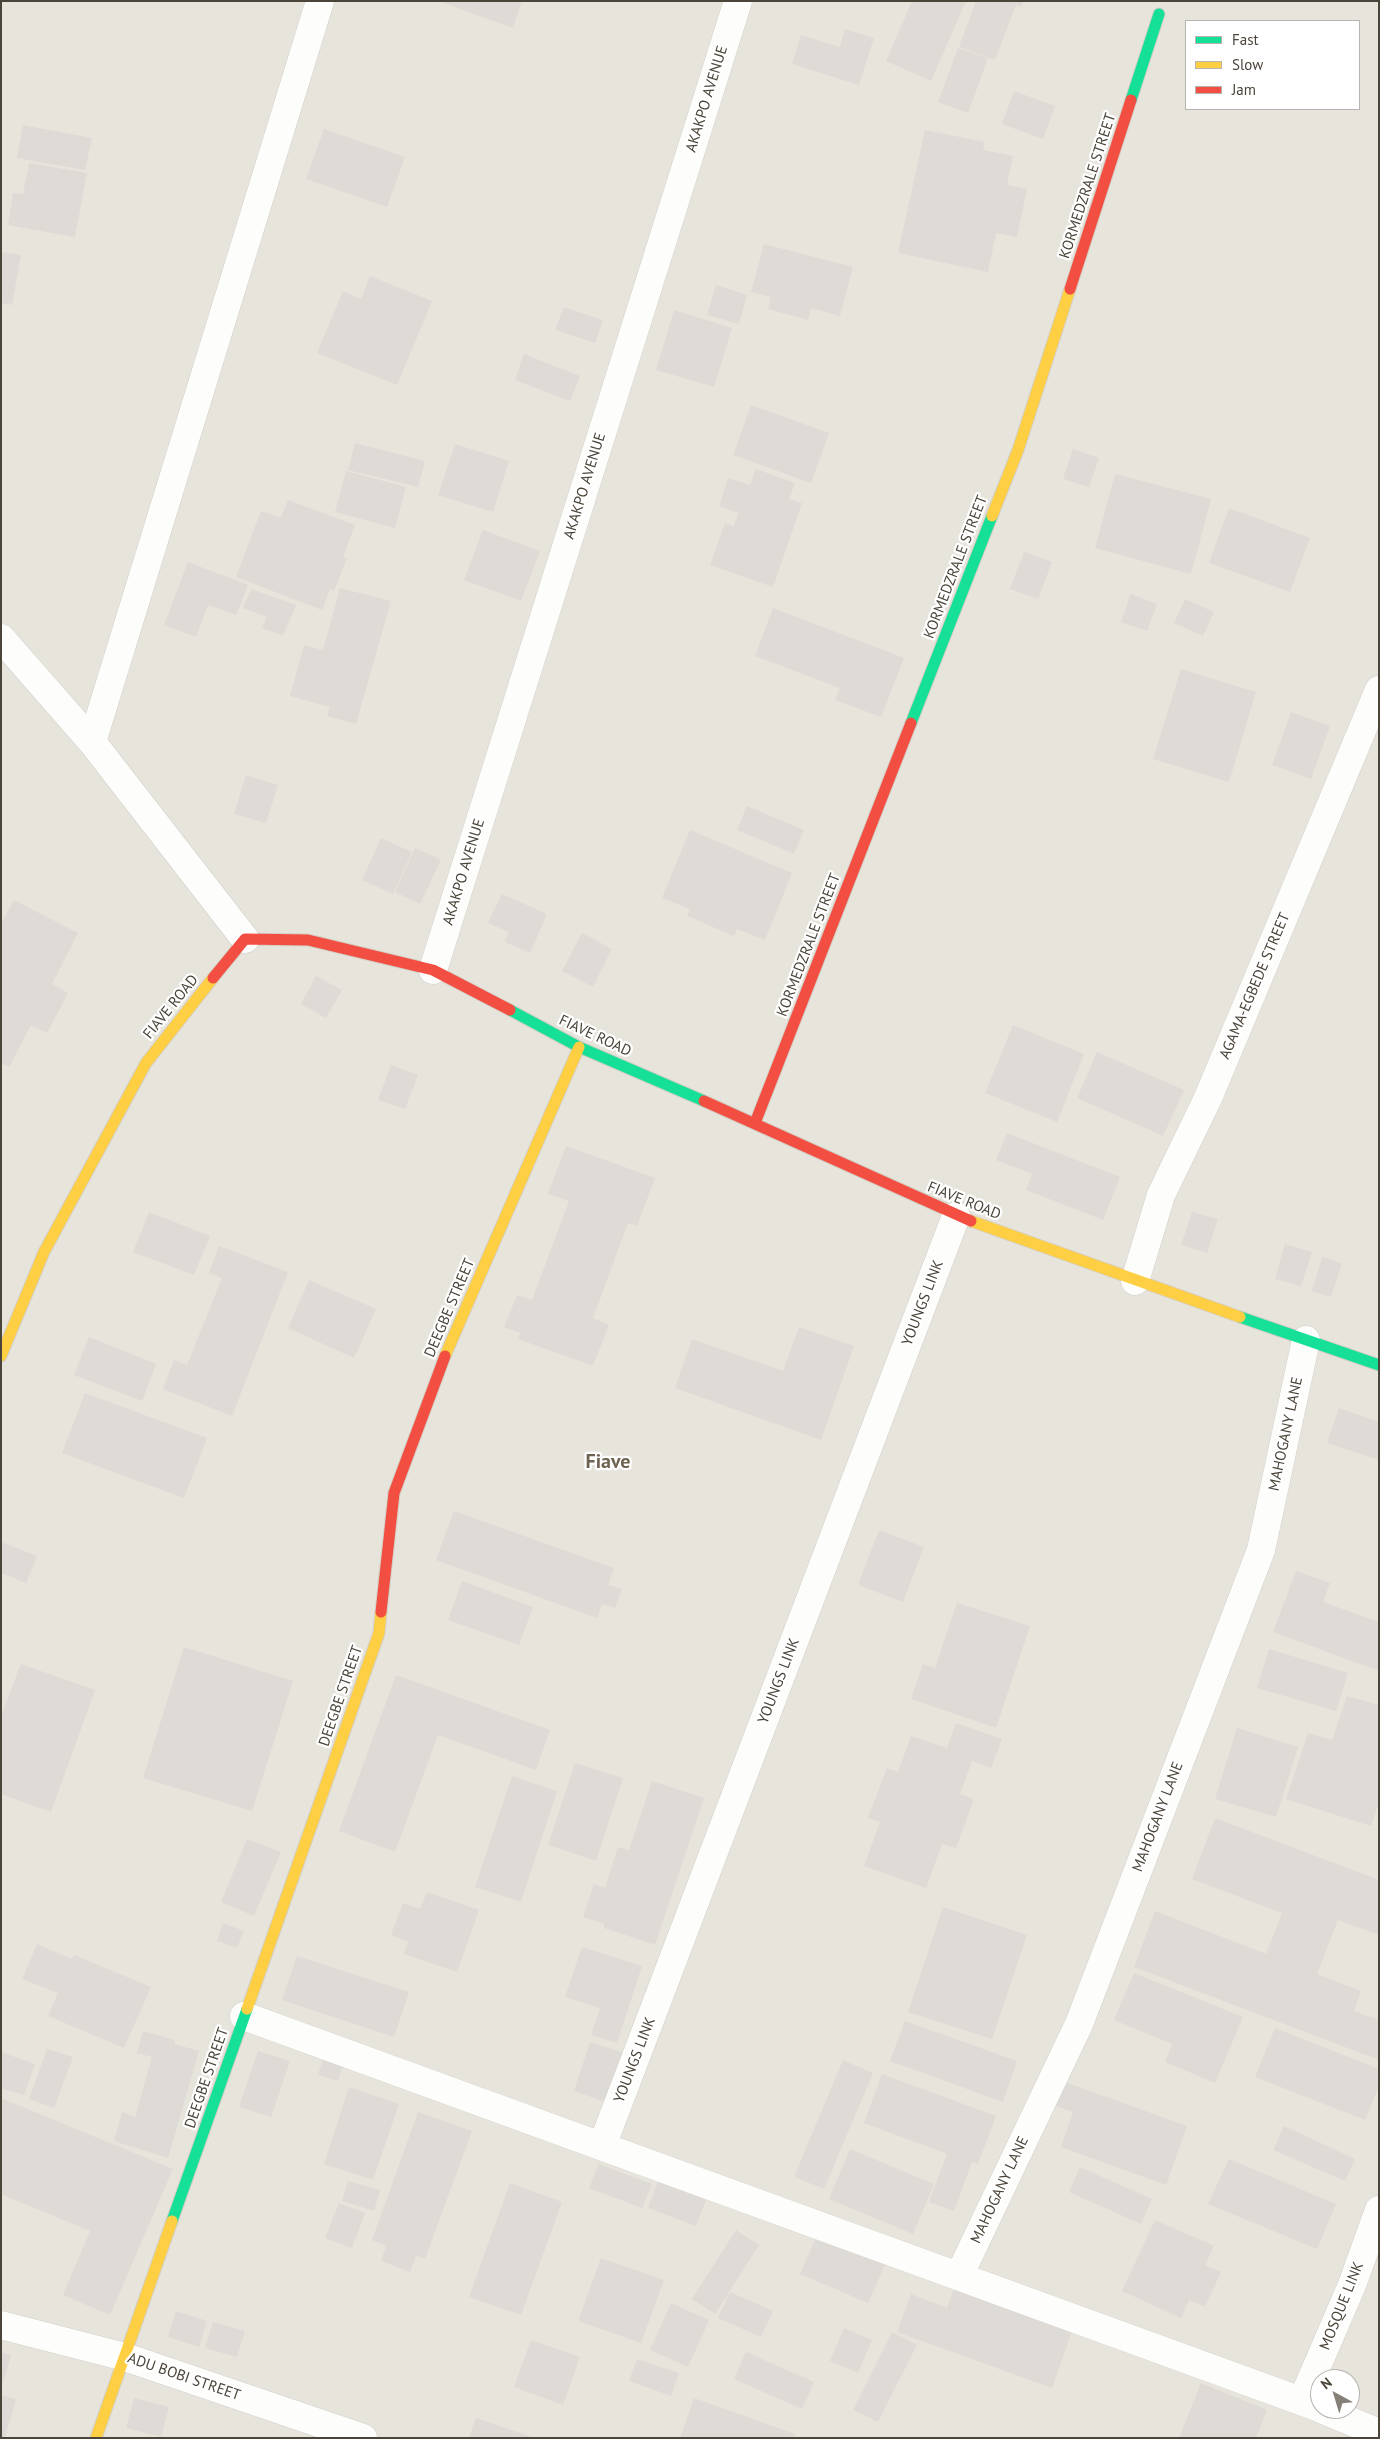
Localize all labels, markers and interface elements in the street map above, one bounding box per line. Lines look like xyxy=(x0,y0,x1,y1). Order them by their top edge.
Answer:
legend xyxy=(1185,20,1360,110)
text: Fast xyxy=(1232,30,1259,49)
street label: AKAKPO AVENUE xyxy=(682,44,732,154)
text: Slow xyxy=(1232,55,1263,74)
text: Jam xyxy=(1232,80,1256,99)
street label: KORMEDZRALE STREET xyxy=(1056,111,1120,261)
street label: AKAKPO AVENUE xyxy=(560,431,610,541)
street label: KORMEDZRALE STREET xyxy=(920,493,992,641)
street label: AKAKPO AVENUE xyxy=(439,817,489,927)
street label: KORMEDZRALE STREET xyxy=(773,871,845,1019)
street label: AGAMA-EGBEDE STREET xyxy=(1216,910,1294,1062)
street label: FIAVE ROAD xyxy=(140,971,202,1043)
street label: FIAVE ROAD xyxy=(556,1011,634,1061)
street label: FIAVE ROAD xyxy=(925,1178,1003,1224)
street label: DEEGBE STREET xyxy=(421,1256,479,1360)
street label: YOUNGS LINK xyxy=(898,1258,948,1348)
street label: MAHOGANY LANE xyxy=(1265,1375,1307,1493)
district label: Fiave xyxy=(585,1450,631,1474)
street label: YOUNGS LINK xyxy=(754,1636,804,1726)
street label: DEEGBE STREET xyxy=(315,1643,367,1749)
street label: MAHOGANY LANE xyxy=(1129,1760,1187,1874)
street label: YOUNGS LINK xyxy=(610,2015,660,2105)
street label: DEEGBE STREET xyxy=(181,2025,233,2131)
street label: MAHOGANY LANE xyxy=(967,2134,1033,2246)
street label: MOSQUE LINK xyxy=(1316,2259,1368,2353)
street label: ADU BOBI STREET xyxy=(125,2349,243,2405)
north arrow xyxy=(1310,2369,1360,2419)
text: N xyxy=(1317,2373,1335,2393)

